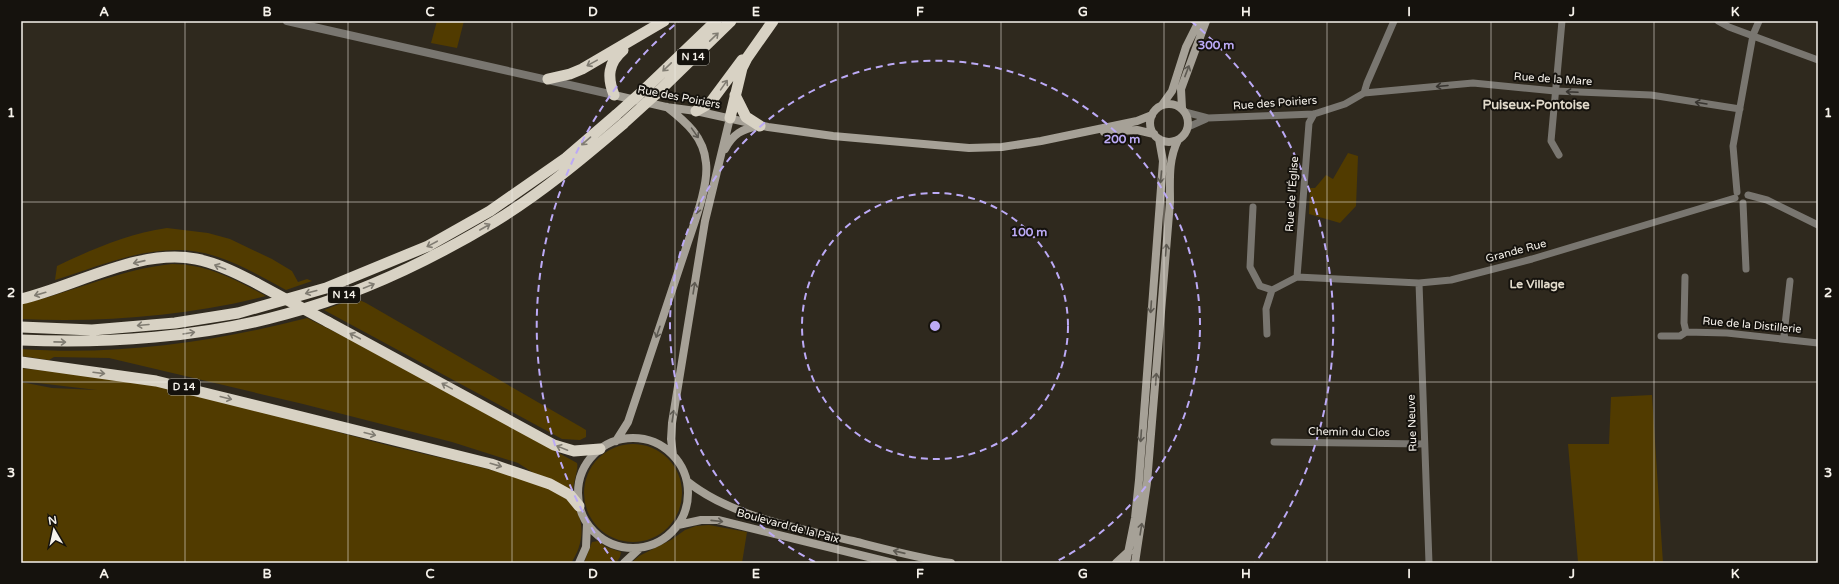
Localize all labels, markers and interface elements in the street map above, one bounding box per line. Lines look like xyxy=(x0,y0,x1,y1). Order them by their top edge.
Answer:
text: A xyxy=(99,4,109,20)
text: B xyxy=(262,4,272,20)
text: C xyxy=(425,4,435,20)
text: D xyxy=(588,4,598,20)
text: E xyxy=(752,4,760,20)
text: F xyxy=(916,4,924,20)
text: G xyxy=(1078,4,1088,20)
text: H xyxy=(1241,4,1251,20)
text: I xyxy=(1407,4,1411,20)
text: J xyxy=(1568,4,1575,20)
text: K xyxy=(1731,4,1740,20)
one-way arrow xyxy=(709,32,719,42)
text: 300 m xyxy=(1198,38,1234,52)
road number: N 14 xyxy=(677,49,709,65)
one-way arrow xyxy=(586,60,598,67)
one-way arrow xyxy=(662,63,672,72)
one-way arrow xyxy=(1184,65,1192,77)
street label: Rue de la Mare xyxy=(1513,70,1593,88)
one-way arrow xyxy=(720,80,728,91)
one-way arrow xyxy=(1436,82,1449,89)
street label: Rue des Poiriers xyxy=(636,83,722,111)
one-way arrow xyxy=(1566,88,1579,96)
street label: Rue des Poiriers xyxy=(1233,94,1317,112)
district label: Puiseux-Pontoise xyxy=(1482,97,1590,113)
one-way arrow xyxy=(1695,99,1708,107)
text: 1 xyxy=(7,105,15,121)
text: 1 xyxy=(1824,105,1832,121)
one-way arrow xyxy=(691,128,699,139)
text: 200 m xyxy=(1104,132,1140,146)
one-way arrow xyxy=(581,136,591,145)
street label: Rue de l'Église xyxy=(1282,156,1301,232)
one-way arrow xyxy=(1157,170,1165,183)
one-way arrow xyxy=(694,201,701,214)
one-way arrow xyxy=(479,223,491,231)
text: 100 m xyxy=(1011,225,1047,239)
street label: Grande Rue xyxy=(1484,237,1548,265)
one-way arrow xyxy=(426,240,438,248)
one-way arrow xyxy=(1162,244,1170,257)
one-way arrow xyxy=(133,259,146,267)
one-way arrow xyxy=(215,262,227,270)
district label: Le Village xyxy=(1509,277,1565,292)
one-way arrow xyxy=(362,282,374,289)
one-way arrow xyxy=(690,282,698,295)
text: 2 xyxy=(7,285,15,301)
text: 2 xyxy=(1824,285,1832,301)
road number: N 14 xyxy=(328,287,360,303)
one-way arrow xyxy=(305,289,318,296)
one-way arrow xyxy=(34,291,47,298)
one-way arrow xyxy=(1148,300,1155,313)
street label: Rue de la Distillerie xyxy=(1702,314,1802,336)
centre of rings xyxy=(928,319,942,333)
one-way arrow xyxy=(137,322,150,329)
one-way arrow xyxy=(654,325,661,338)
one-way arrow xyxy=(183,328,196,336)
one-way arrow xyxy=(349,332,361,339)
one-way arrow xyxy=(53,338,66,346)
one-way arrow xyxy=(92,369,105,377)
one-way arrow xyxy=(1152,373,1159,386)
road number: D 14 xyxy=(168,379,200,395)
one-way arrow xyxy=(441,382,453,389)
street label: Rue Neuve xyxy=(1405,394,1419,452)
one-way arrow xyxy=(220,395,233,402)
one-way arrow xyxy=(669,410,677,423)
street label: Chemin du Clos xyxy=(1308,425,1390,439)
one-way arrow xyxy=(1138,429,1145,442)
one-way arrow xyxy=(363,431,376,438)
one-way arrow xyxy=(556,443,568,451)
one-way arrow xyxy=(489,462,502,469)
text: 3 xyxy=(7,465,15,481)
text: 3 xyxy=(1824,465,1832,481)
street label: Boulevard de la Paix xyxy=(735,506,841,546)
north arrow xyxy=(34,510,74,550)
text: N xyxy=(47,514,58,528)
one-way arrow xyxy=(710,517,723,524)
one-way arrow xyxy=(1137,522,1145,535)
one-way arrow xyxy=(893,548,906,556)
text: A xyxy=(99,566,109,582)
text: B xyxy=(262,566,272,582)
text: C xyxy=(425,566,435,582)
text: D xyxy=(588,566,598,582)
text: E xyxy=(752,566,760,582)
text: F xyxy=(916,566,924,582)
text: G xyxy=(1078,566,1088,582)
text: H xyxy=(1241,566,1251,582)
text: I xyxy=(1407,566,1411,582)
text: J xyxy=(1568,566,1575,582)
text: K xyxy=(1731,566,1740,582)

